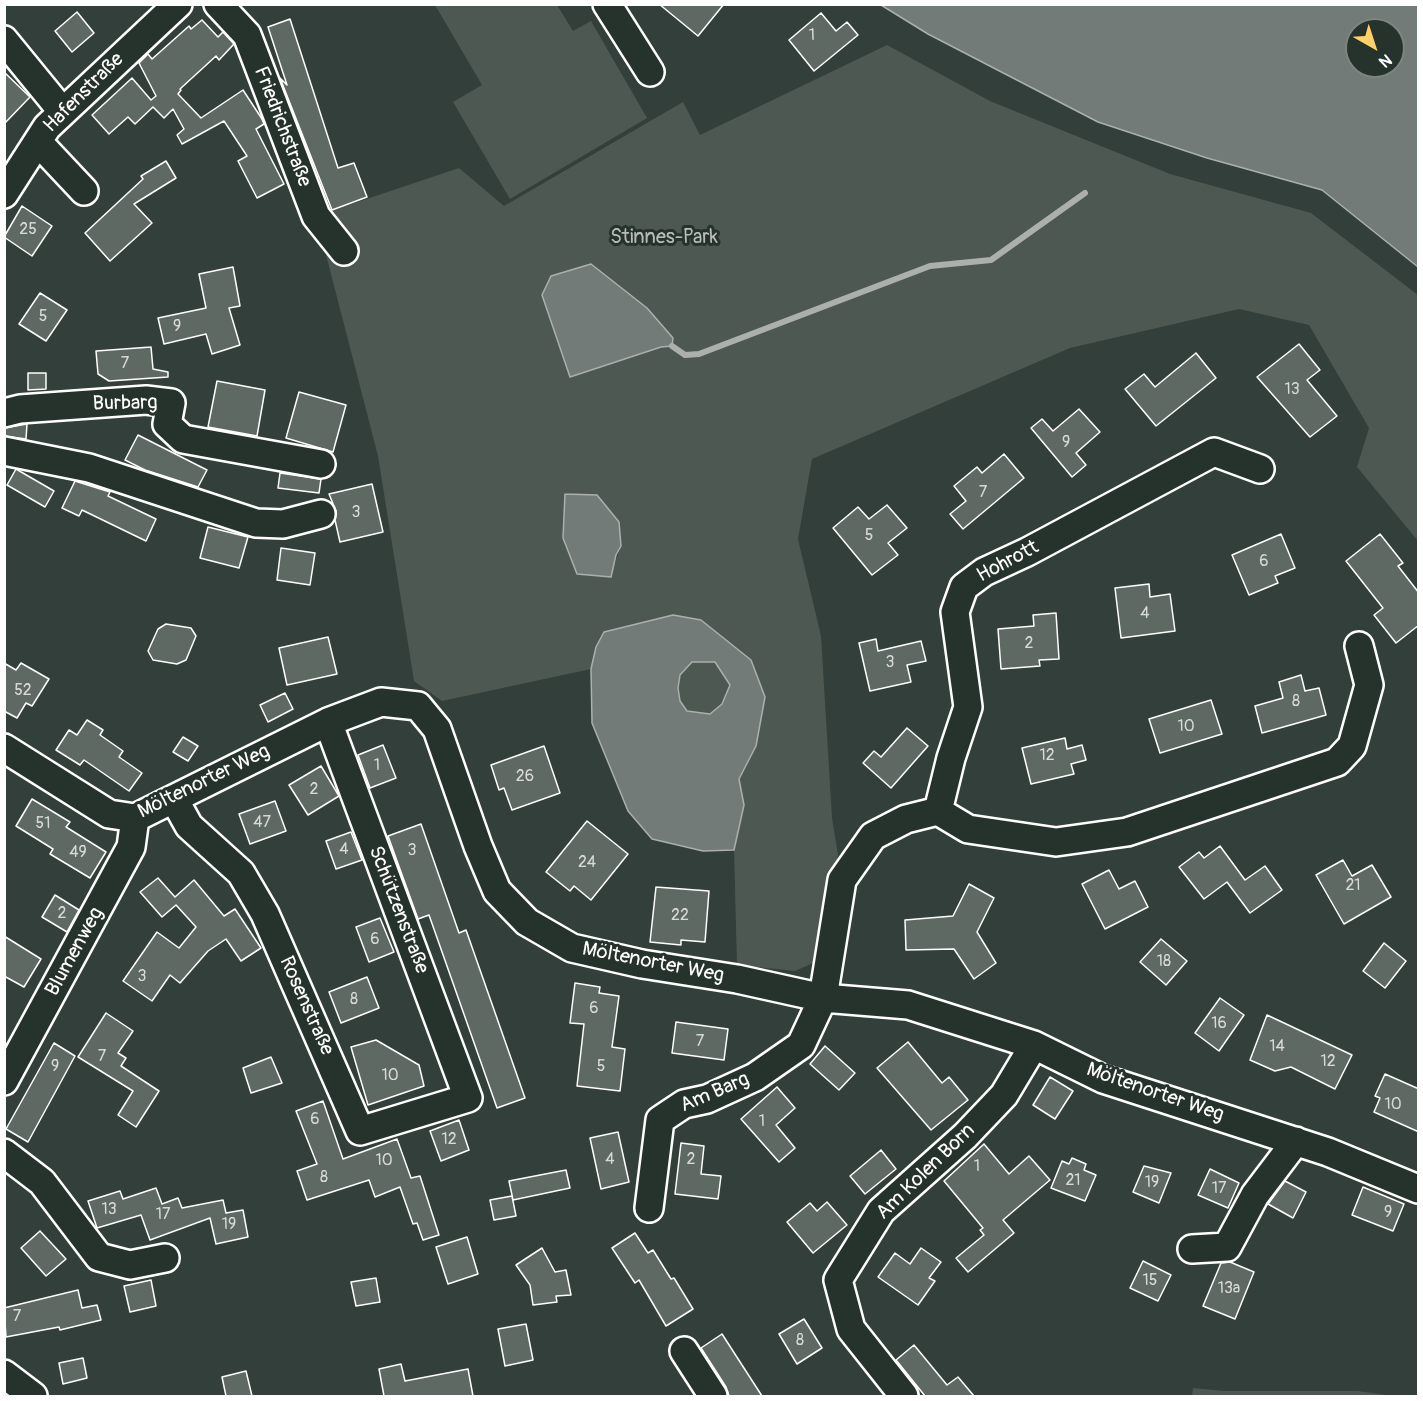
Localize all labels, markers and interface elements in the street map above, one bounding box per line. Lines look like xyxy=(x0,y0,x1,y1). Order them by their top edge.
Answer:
north arrow xyxy=(1345,18,1405,78)
house number: 1 xyxy=(809,26,815,46)
street label: Hafenstraße xyxy=(39,48,129,138)
text: N xyxy=(1375,49,1396,72)
street label: Friedrichstraße xyxy=(248,63,316,191)
house number: 25 xyxy=(19,220,37,240)
park label: Stinnes-Park xyxy=(610,226,718,250)
house number: 5 xyxy=(39,307,47,327)
house number: 9 xyxy=(173,317,181,337)
house number: 7 xyxy=(121,354,129,374)
house number: 13 xyxy=(1284,380,1300,400)
street label: Burbarg xyxy=(92,391,158,417)
house number: 9 xyxy=(1062,433,1070,453)
house number: 7 xyxy=(979,483,987,503)
house number: 3 xyxy=(352,503,360,523)
house number: 5 xyxy=(865,526,873,546)
street label: Hohrott xyxy=(973,536,1043,588)
house number: 6 xyxy=(1259,552,1269,572)
house number: 4 xyxy=(1140,604,1150,624)
house number: 2 xyxy=(1025,634,1033,654)
house number: 3 xyxy=(886,653,894,673)
house number: 52 xyxy=(14,681,32,701)
house number: 8 xyxy=(1292,692,1300,712)
house number: 10 xyxy=(1177,717,1195,737)
street label: Möltenorter Weg xyxy=(134,740,274,824)
house number: 12 xyxy=(1039,746,1055,766)
house number: 1 xyxy=(374,756,380,776)
house number: 26 xyxy=(516,767,534,787)
house number: 2 xyxy=(310,780,318,800)
house number: 47 xyxy=(253,813,271,833)
house number: 51 xyxy=(36,814,50,834)
house number: 4 xyxy=(339,840,349,860)
house number: 3 xyxy=(408,841,416,861)
house number: 49 xyxy=(69,843,87,863)
street label: Schützenstraße xyxy=(363,843,433,977)
house number: 24 xyxy=(578,853,596,873)
house number: 21 xyxy=(1345,876,1361,896)
street label: Blumenweg xyxy=(41,904,109,1000)
house number: 2 xyxy=(58,904,66,924)
house number: 22 xyxy=(671,906,689,926)
house number: 6 xyxy=(370,930,380,950)
street label: Möltenorter Weg xyxy=(580,938,726,988)
house number: 18 xyxy=(1157,952,1171,972)
street label: Rosenstraße xyxy=(274,953,338,1059)
house number: 3 xyxy=(138,967,146,987)
house number: 8 xyxy=(350,990,358,1010)
house number: 6 xyxy=(589,999,599,1019)
house number: 16 xyxy=(1211,1014,1227,1034)
house number: 7 xyxy=(696,1032,704,1052)
house number: 14 xyxy=(1269,1037,1285,1057)
house number: 7 xyxy=(98,1047,106,1067)
house number: 12 xyxy=(1320,1052,1336,1072)
house number: 9 xyxy=(51,1057,59,1077)
house number: 5 xyxy=(597,1057,605,1077)
street label: Möltenorter Weg xyxy=(1083,1058,1227,1128)
house number: 10 xyxy=(381,1066,399,1086)
street label: Am Barg xyxy=(677,1068,753,1118)
house number: 10 xyxy=(1384,1095,1402,1115)
house number: 6 xyxy=(310,1110,320,1130)
house number: 1 xyxy=(759,1112,765,1132)
street label: Am Kolen Born xyxy=(872,1119,980,1225)
house number: 12 xyxy=(441,1130,457,1150)
house number: 4 xyxy=(605,1150,615,1170)
house number: 2 xyxy=(687,1150,695,1170)
house number: 10 xyxy=(375,1151,393,1171)
house number: 1 xyxy=(974,1157,980,1177)
house number: 8 xyxy=(320,1168,328,1188)
house number: 21 xyxy=(1065,1171,1081,1191)
house number: 19 xyxy=(1145,1173,1159,1193)
house number: 17 xyxy=(1212,1179,1226,1199)
house number: 13 xyxy=(101,1200,117,1220)
house number: 9 xyxy=(1384,1203,1392,1223)
house number: 17 xyxy=(156,1205,170,1225)
house number: 19 xyxy=(222,1215,236,1235)
house number: 15 xyxy=(1143,1271,1157,1291)
house number: 13a xyxy=(1218,1279,1240,1299)
house number: 7 xyxy=(13,1307,21,1327)
house number: 8 xyxy=(796,1331,804,1351)

